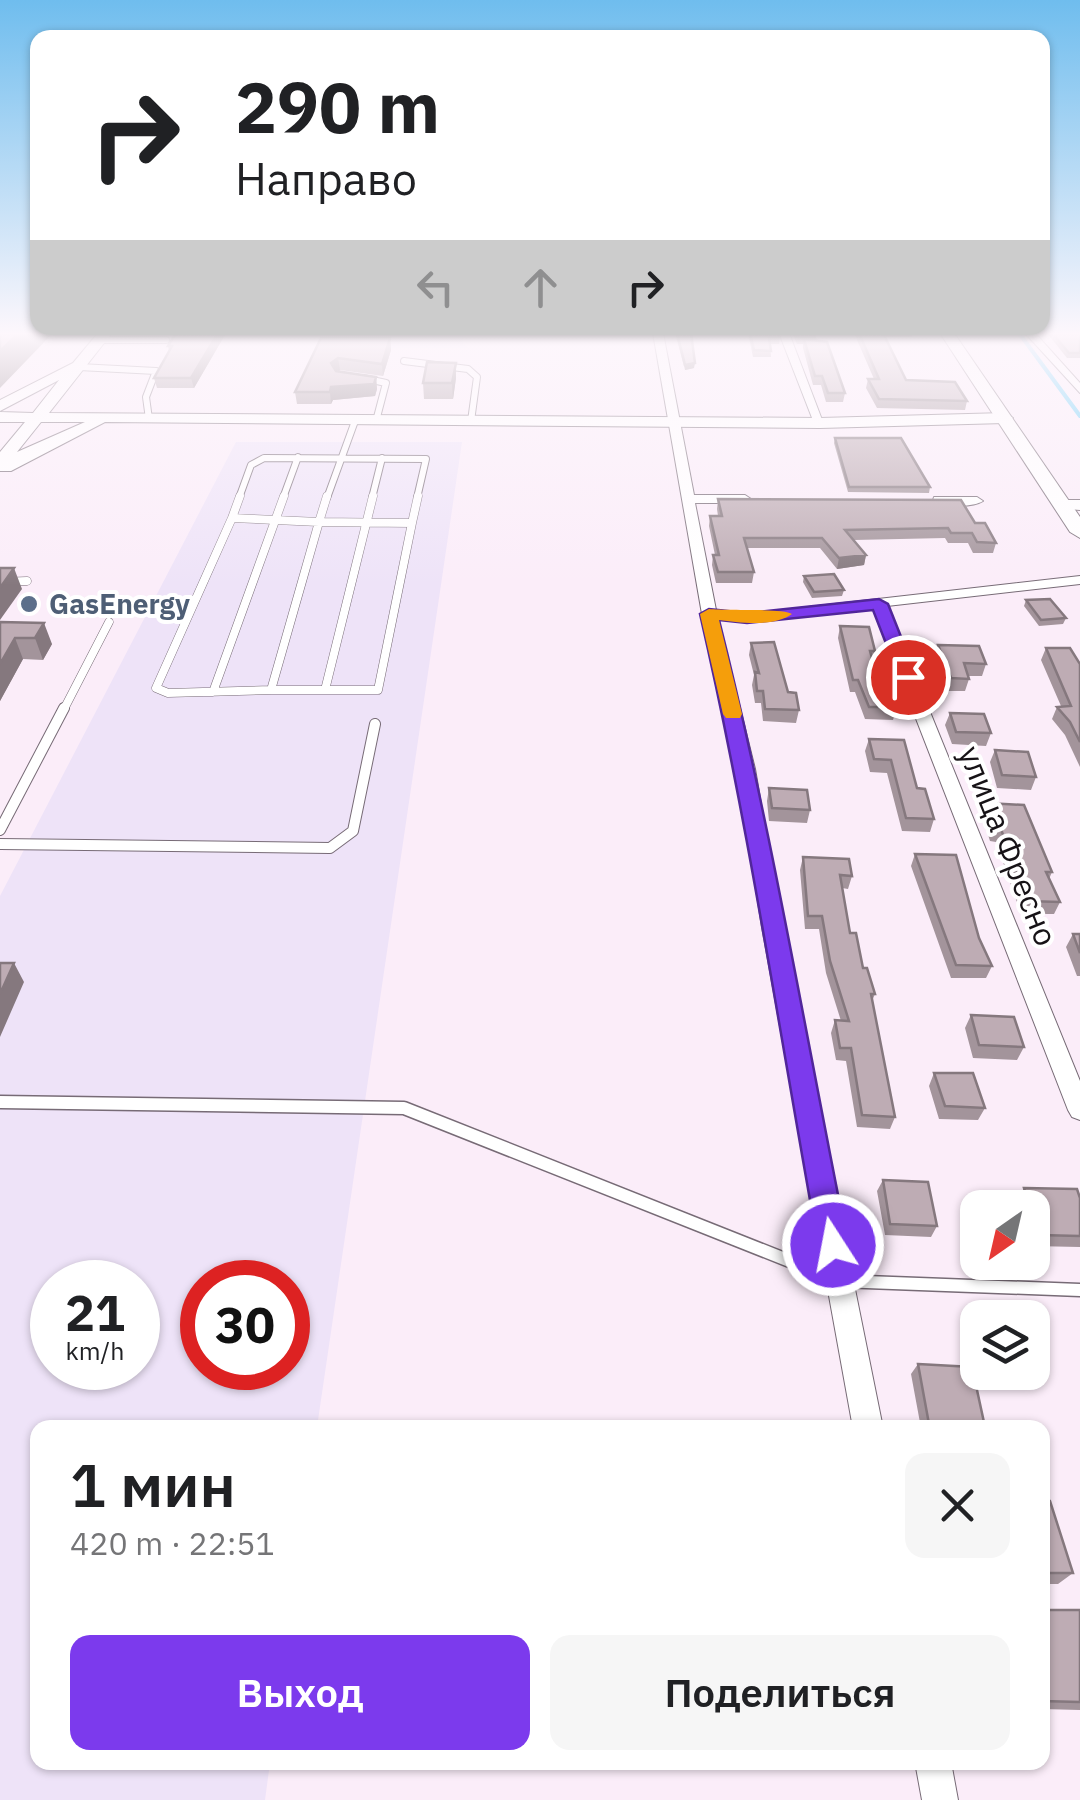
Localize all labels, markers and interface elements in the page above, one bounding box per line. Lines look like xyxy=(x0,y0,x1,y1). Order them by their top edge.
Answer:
text: 290 m xyxy=(235,61,440,152)
icon: right xyxy=(70,70,200,200)
text: Направо xyxy=(235,149,417,207)
icon: left xyxy=(408,260,463,315)
icon: ahead xyxy=(513,260,568,315)
icon: right xyxy=(618,260,673,315)
place label: GasEnergy xyxy=(49,585,190,622)
marker: GasEnergy xyxy=(18,593,40,615)
pin xyxy=(866,635,951,720)
icon: arrive xyxy=(881,650,936,705)
street label: улица Фресно xyxy=(950,739,1068,952)
north arrow xyxy=(960,1190,1050,1280)
map controls xyxy=(960,1190,1050,1390)
position arrow xyxy=(781,1193,885,1297)
speed limit sign: 30 xyxy=(180,1260,310,1390)
text: 21 xyxy=(65,1280,125,1345)
button: layers xyxy=(960,1300,1050,1390)
text: km/h xyxy=(66,1334,124,1367)
text: 1 мин xyxy=(70,1445,236,1524)
button: close xyxy=(905,1453,1010,1558)
text: 420 m · 22:51 xyxy=(70,1522,275,1564)
button: Выход xyxy=(70,1635,530,1750)
button: Поделиться xyxy=(550,1635,1010,1750)

